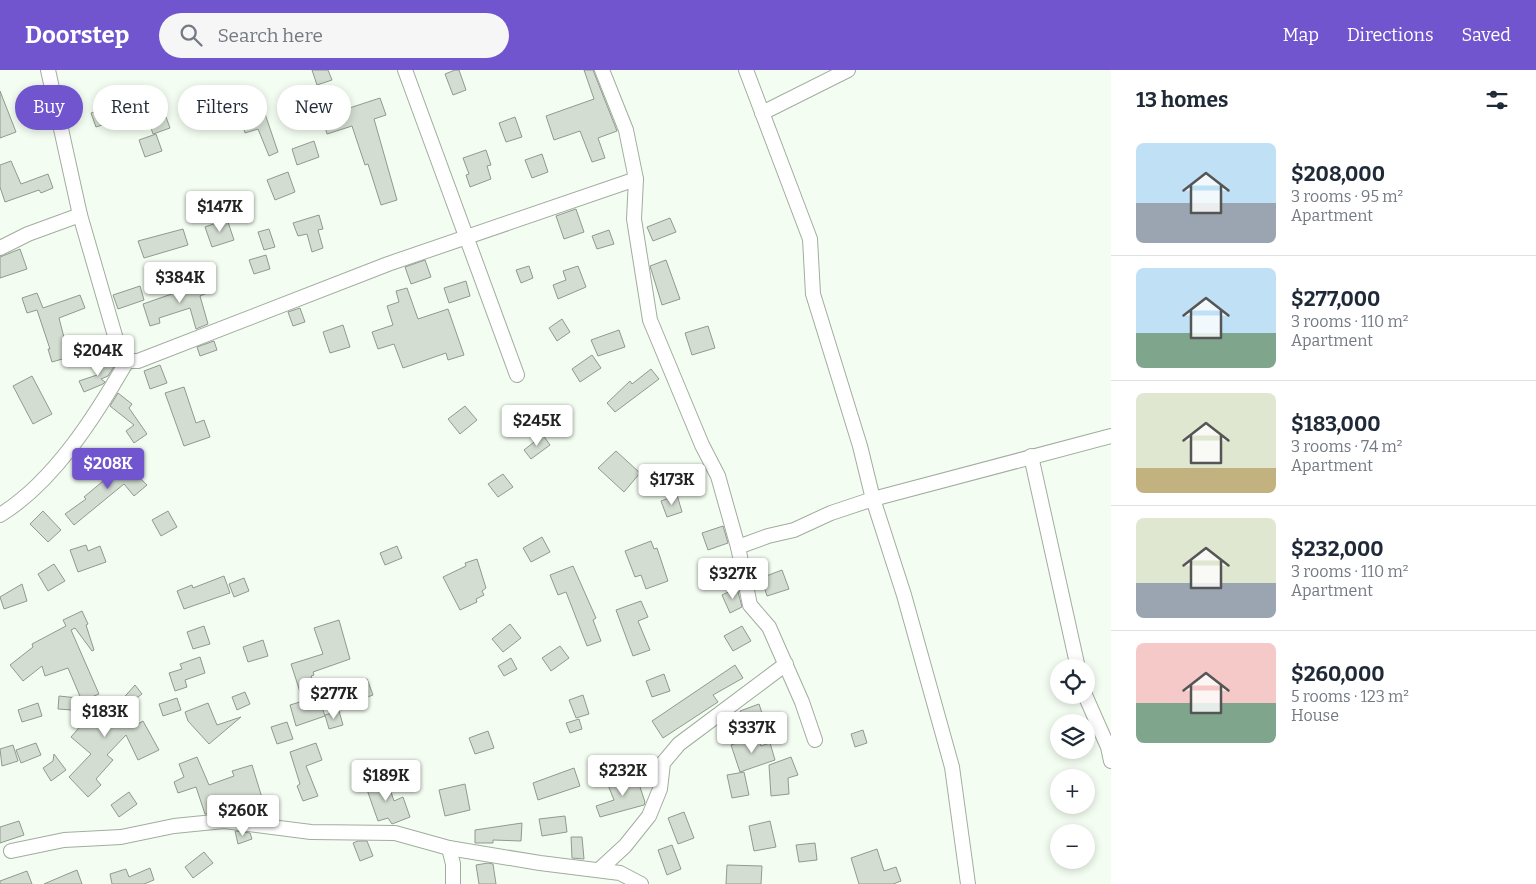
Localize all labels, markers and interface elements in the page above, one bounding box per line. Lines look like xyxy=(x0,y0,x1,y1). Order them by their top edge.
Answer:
search box xyxy=(159,13,509,58)
text: Doorstep xyxy=(25,21,129,49)
icon: search xyxy=(177,21,205,49)
text: Search here xyxy=(217,24,323,47)
text: Map xyxy=(1283,24,1319,46)
text: Directions xyxy=(1347,24,1434,46)
text: Saved xyxy=(1462,24,1511,46)
chip: Buy xyxy=(15,85,83,130)
chip: Rent xyxy=(93,85,168,130)
chip: Filters xyxy=(178,85,267,130)
chip: New xyxy=(277,85,351,130)
icon: filters xyxy=(1483,86,1511,114)
text: 13 homes xyxy=(1136,87,1228,113)
text: $208,000 xyxy=(1291,161,1385,187)
icon: home xyxy=(1176,163,1236,223)
text: 3 rooms · 95 m² xyxy=(1291,187,1403,206)
pin: $147K xyxy=(185,190,255,233)
text: $147K xyxy=(197,197,243,216)
text: Apartment xyxy=(1291,206,1373,225)
pin: $384K xyxy=(145,262,215,304)
text: $384K xyxy=(155,268,205,287)
text: $277,000 xyxy=(1291,286,1380,312)
icon: home xyxy=(1176,288,1236,348)
text: 3 rooms · 110 m² xyxy=(1291,312,1409,331)
text: Apartment xyxy=(1291,331,1373,350)
pin: $204K xyxy=(63,334,133,377)
text: $204K xyxy=(73,341,123,360)
pin: $245K xyxy=(502,404,572,447)
text: $245K xyxy=(513,411,561,430)
text: $183,000 xyxy=(1291,411,1381,437)
icon: home xyxy=(1176,413,1236,473)
text: 3 rooms · 74 m² xyxy=(1291,437,1402,456)
pin: $208K xyxy=(73,448,143,490)
text: $208K xyxy=(83,454,133,473)
text: Apartment xyxy=(1291,456,1373,475)
pin: $173K xyxy=(637,464,707,506)
text: $173K xyxy=(649,470,695,489)
text: $232,000 xyxy=(1291,536,1384,562)
icon: home xyxy=(1176,538,1236,598)
pin: $327K xyxy=(698,558,768,600)
text: 3 rooms · 110 m² xyxy=(1291,562,1409,581)
text: $327K xyxy=(709,564,757,583)
text: Apartment xyxy=(1291,581,1373,600)
map controls xyxy=(1050,659,1095,869)
button: locate xyxy=(1050,659,1095,704)
text: $260,000 xyxy=(1291,661,1385,687)
icon: home xyxy=(1176,663,1236,723)
pin: $277K xyxy=(299,678,369,720)
text: $277K xyxy=(310,684,358,703)
text: 5 rooms · 123 m² xyxy=(1291,687,1409,706)
pin: $183K xyxy=(70,696,140,738)
text: $183K xyxy=(82,702,128,721)
text: House xyxy=(1291,706,1339,725)
pin: $337K xyxy=(717,712,787,754)
button: layers xyxy=(1050,714,1095,759)
text: $337K xyxy=(728,718,776,737)
pin: $232K xyxy=(588,754,658,797)
pin: $189K xyxy=(351,760,421,802)
text: $232K xyxy=(599,761,647,780)
text: $189K xyxy=(362,766,410,785)
button: + xyxy=(1050,769,1095,814)
pin: $260K xyxy=(208,794,278,837)
text: $260K xyxy=(218,801,268,820)
button: − xyxy=(1050,824,1095,869)

